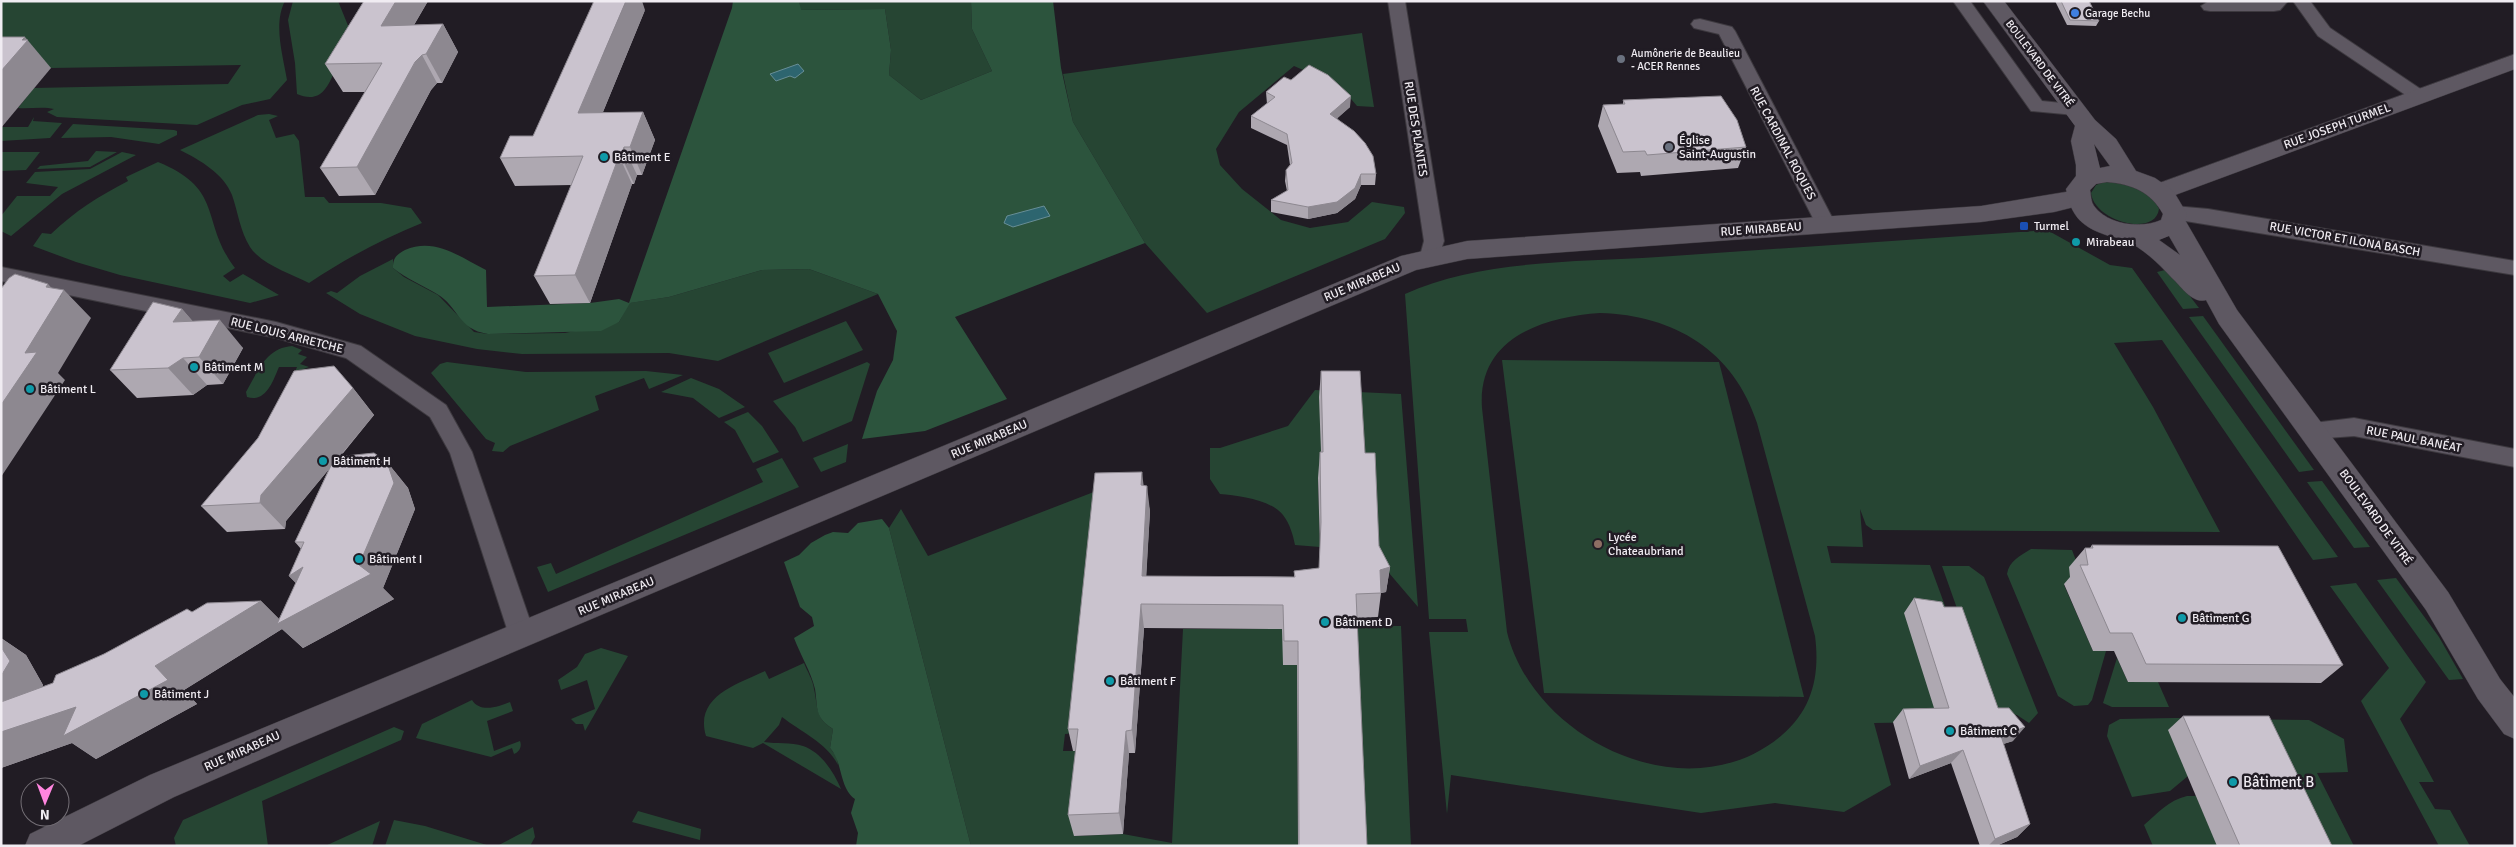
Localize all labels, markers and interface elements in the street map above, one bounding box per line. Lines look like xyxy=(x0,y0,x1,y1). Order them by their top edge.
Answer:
marker: Garage Bechu xyxy=(2069,7,2081,19)
place label: Garage Bechu xyxy=(2085,7,2150,20)
street label: BOULEVARD DE VITRÉ xyxy=(2003,17,2077,109)
place label: Aumônerie de Beaulieu - ACER Rennes xyxy=(1631,47,1740,73)
marker: Aumônerie de Beaulieu - ACER Rennes xyxy=(1615,53,1627,65)
street label: RUE DES PLANTES xyxy=(1401,80,1430,178)
street label: RUE CARDINAL ROQUES xyxy=(1746,84,1819,203)
street label: RUE JOSEPH TURMEL xyxy=(2282,100,2393,153)
place label: Église Saint-Augustin xyxy=(1679,133,1756,162)
marker: Église Saint-Augustin xyxy=(1663,141,1675,153)
place label: Bâtiment E xyxy=(614,150,671,165)
marker: Bâtiment E xyxy=(598,151,610,163)
street label: RUE MIRABEAU xyxy=(1720,219,1802,240)
place label: Turmel xyxy=(2034,219,2069,234)
street label: RUE VICTOR ET ILONA BASCH xyxy=(2268,219,2421,260)
marker: Turmel xyxy=(2018,220,2030,232)
place label: Mirabeau xyxy=(2086,235,2134,250)
marker: Mirabeau xyxy=(2070,236,2082,248)
street label: RUE MIRABEAU xyxy=(1322,260,1403,305)
street label: RUE LOUIS ARRETCHE xyxy=(229,314,345,357)
place label: Bâtiment M xyxy=(204,360,263,375)
marker: Bâtiment M xyxy=(188,361,200,373)
place label: Bâtiment L xyxy=(40,382,96,397)
marker: Bâtiment L xyxy=(24,383,36,395)
street label: RUE MIRABEAU xyxy=(949,417,1030,462)
street label: RUE PAUL BANÉAT xyxy=(2365,423,2463,456)
place label: Bâtiment H xyxy=(333,454,391,469)
marker: Bâtiment H xyxy=(317,455,329,467)
street label: BOULEVARD DE VITRÉ xyxy=(2336,466,2416,568)
place label: Lycée Chateaubriand xyxy=(1608,530,1684,559)
marker: Lycée Chateaubriand xyxy=(1592,538,1604,550)
place label: Bâtiment I xyxy=(369,552,422,567)
marker: Bâtiment I xyxy=(353,553,365,565)
street label: RUE MIRABEAU xyxy=(576,574,657,619)
place label: Bâtiment G xyxy=(2192,611,2249,626)
marker: Bâtiment G xyxy=(2176,612,2188,624)
place label: Bâtiment D xyxy=(1335,615,1393,630)
marker: Bâtiment D xyxy=(1319,616,1331,628)
place label: Bâtiment F xyxy=(1120,674,1176,689)
marker: Bâtiment F xyxy=(1104,675,1116,687)
place label: Bâtiment J xyxy=(154,687,209,702)
marker: Bâtiment J xyxy=(138,688,150,700)
place label: Bâtiment C xyxy=(1960,724,2017,739)
marker: Bâtiment C xyxy=(1944,725,1956,737)
street label: RUE MIRABEAU xyxy=(202,728,282,775)
place label: Bâtiment B xyxy=(2243,773,2314,791)
marker: Bâtiment B xyxy=(2227,776,2239,788)
north arrow xyxy=(20,777,70,827)
text: N xyxy=(40,806,50,823)

